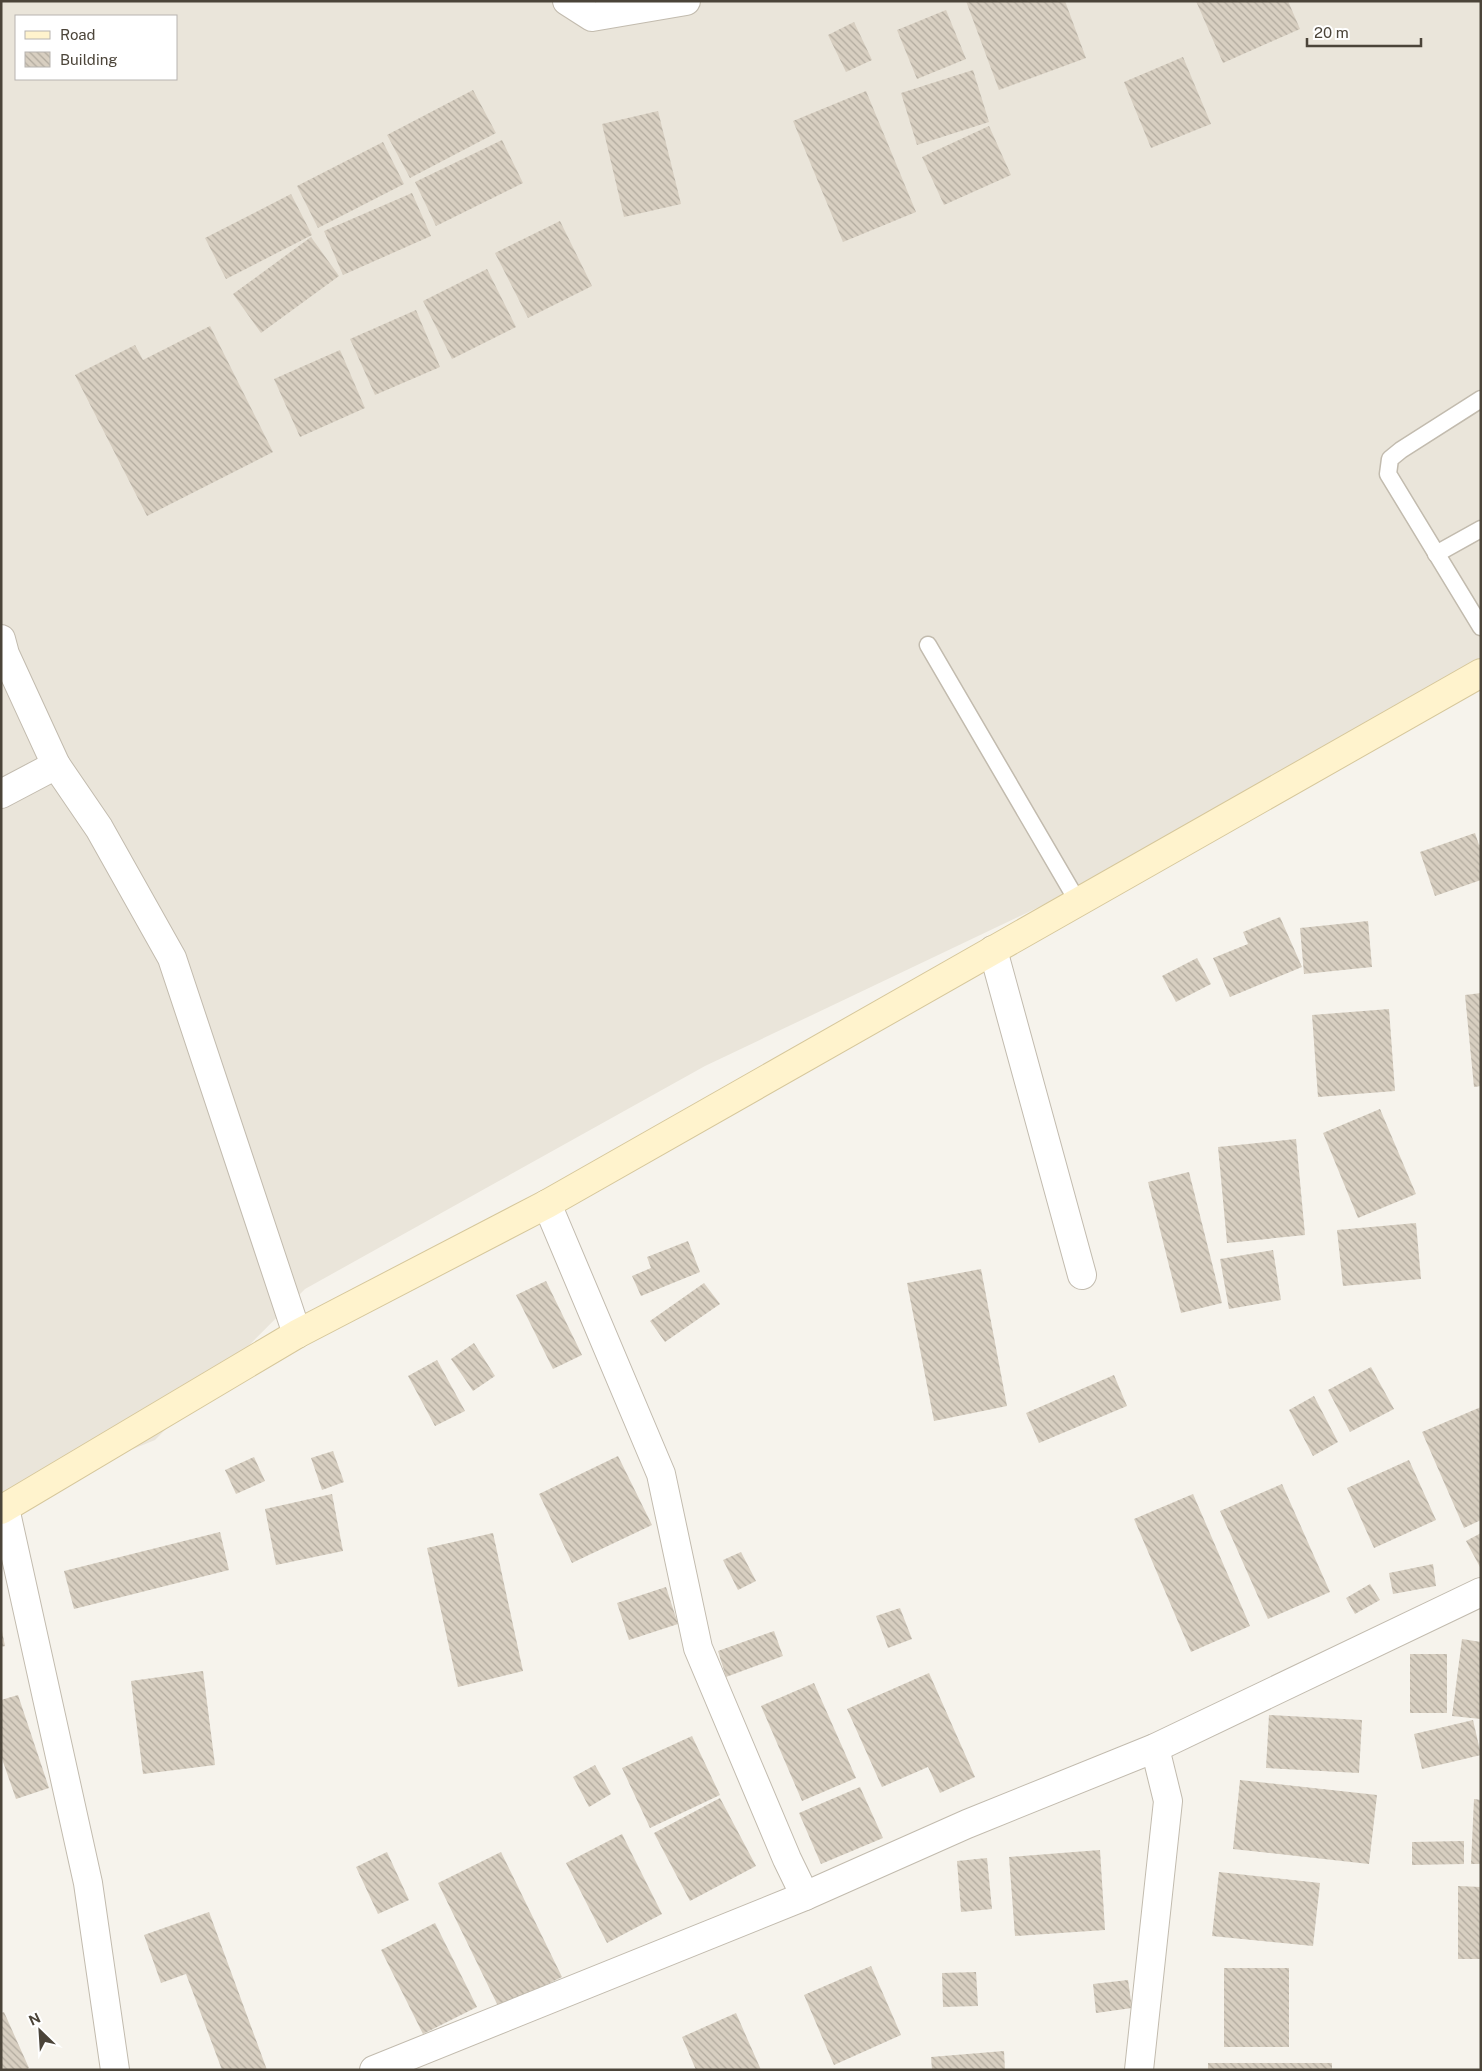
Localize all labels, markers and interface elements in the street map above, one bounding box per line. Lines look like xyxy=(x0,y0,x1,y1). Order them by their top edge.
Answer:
legend xyxy=(15,15,178,80)
scale bar xyxy=(1307,15,1421,47)
text: 20 m xyxy=(1314,24,1349,41)
text: Road xyxy=(60,26,96,43)
text: Building xyxy=(60,51,118,68)
north arrow xyxy=(15,2006,65,2056)
text: N xyxy=(26,2010,43,2029)

